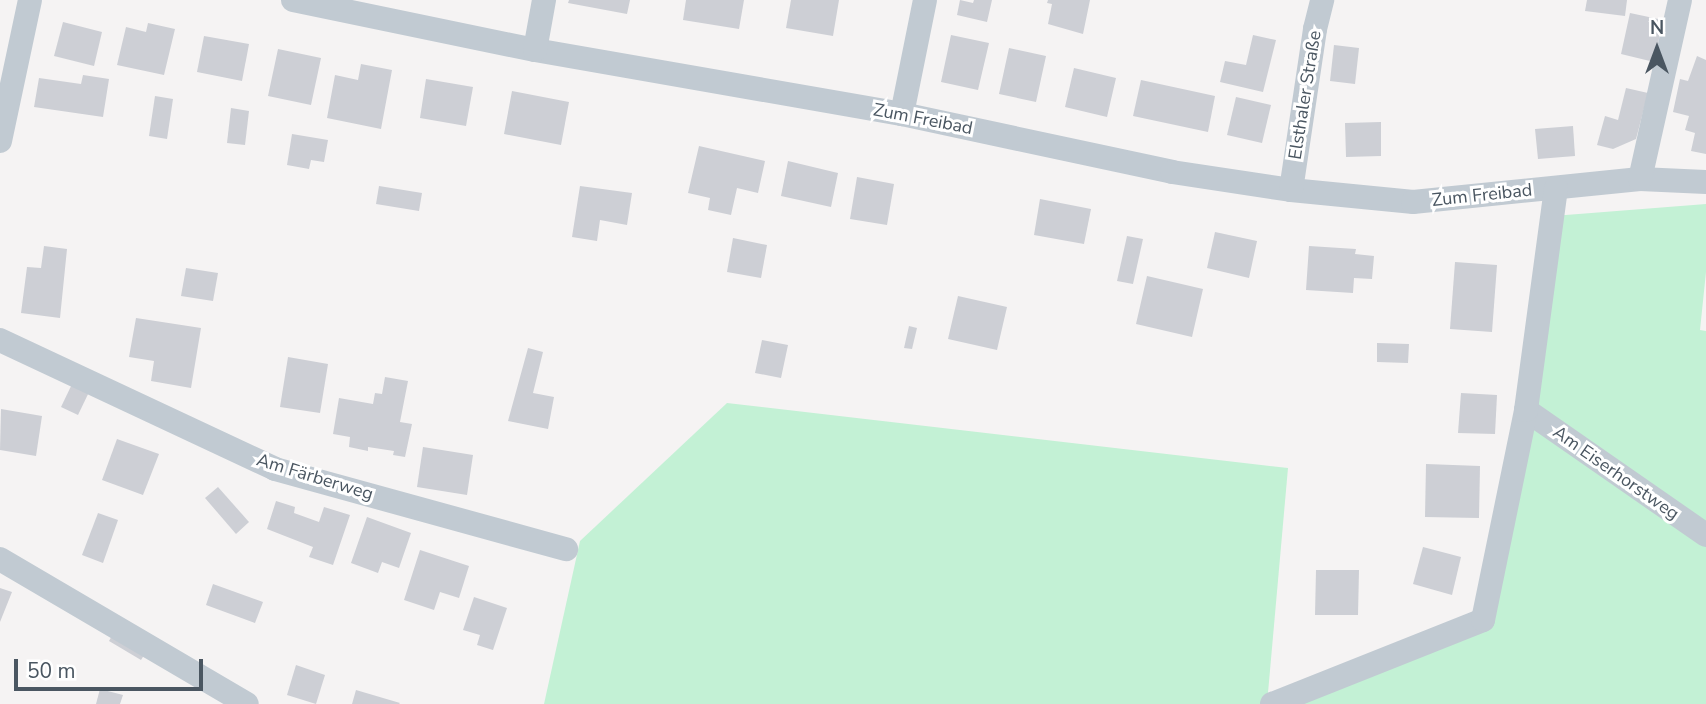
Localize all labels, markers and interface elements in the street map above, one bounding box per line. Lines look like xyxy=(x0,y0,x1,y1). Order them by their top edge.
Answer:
north arrow xyxy=(1622,14,1692,84)
text: N xyxy=(1650,15,1664,41)
street label: Elsthaler Straße xyxy=(1284,29,1326,161)
street label: Zum Freibad xyxy=(871,99,975,139)
street label: Zum Freibad xyxy=(1431,179,1533,211)
street label: Am Eiserhorstweg xyxy=(1549,421,1683,525)
street label: Am Färberweg xyxy=(254,449,376,505)
scale bar xyxy=(18,644,206,688)
text: 50 m xyxy=(27,657,76,685)

